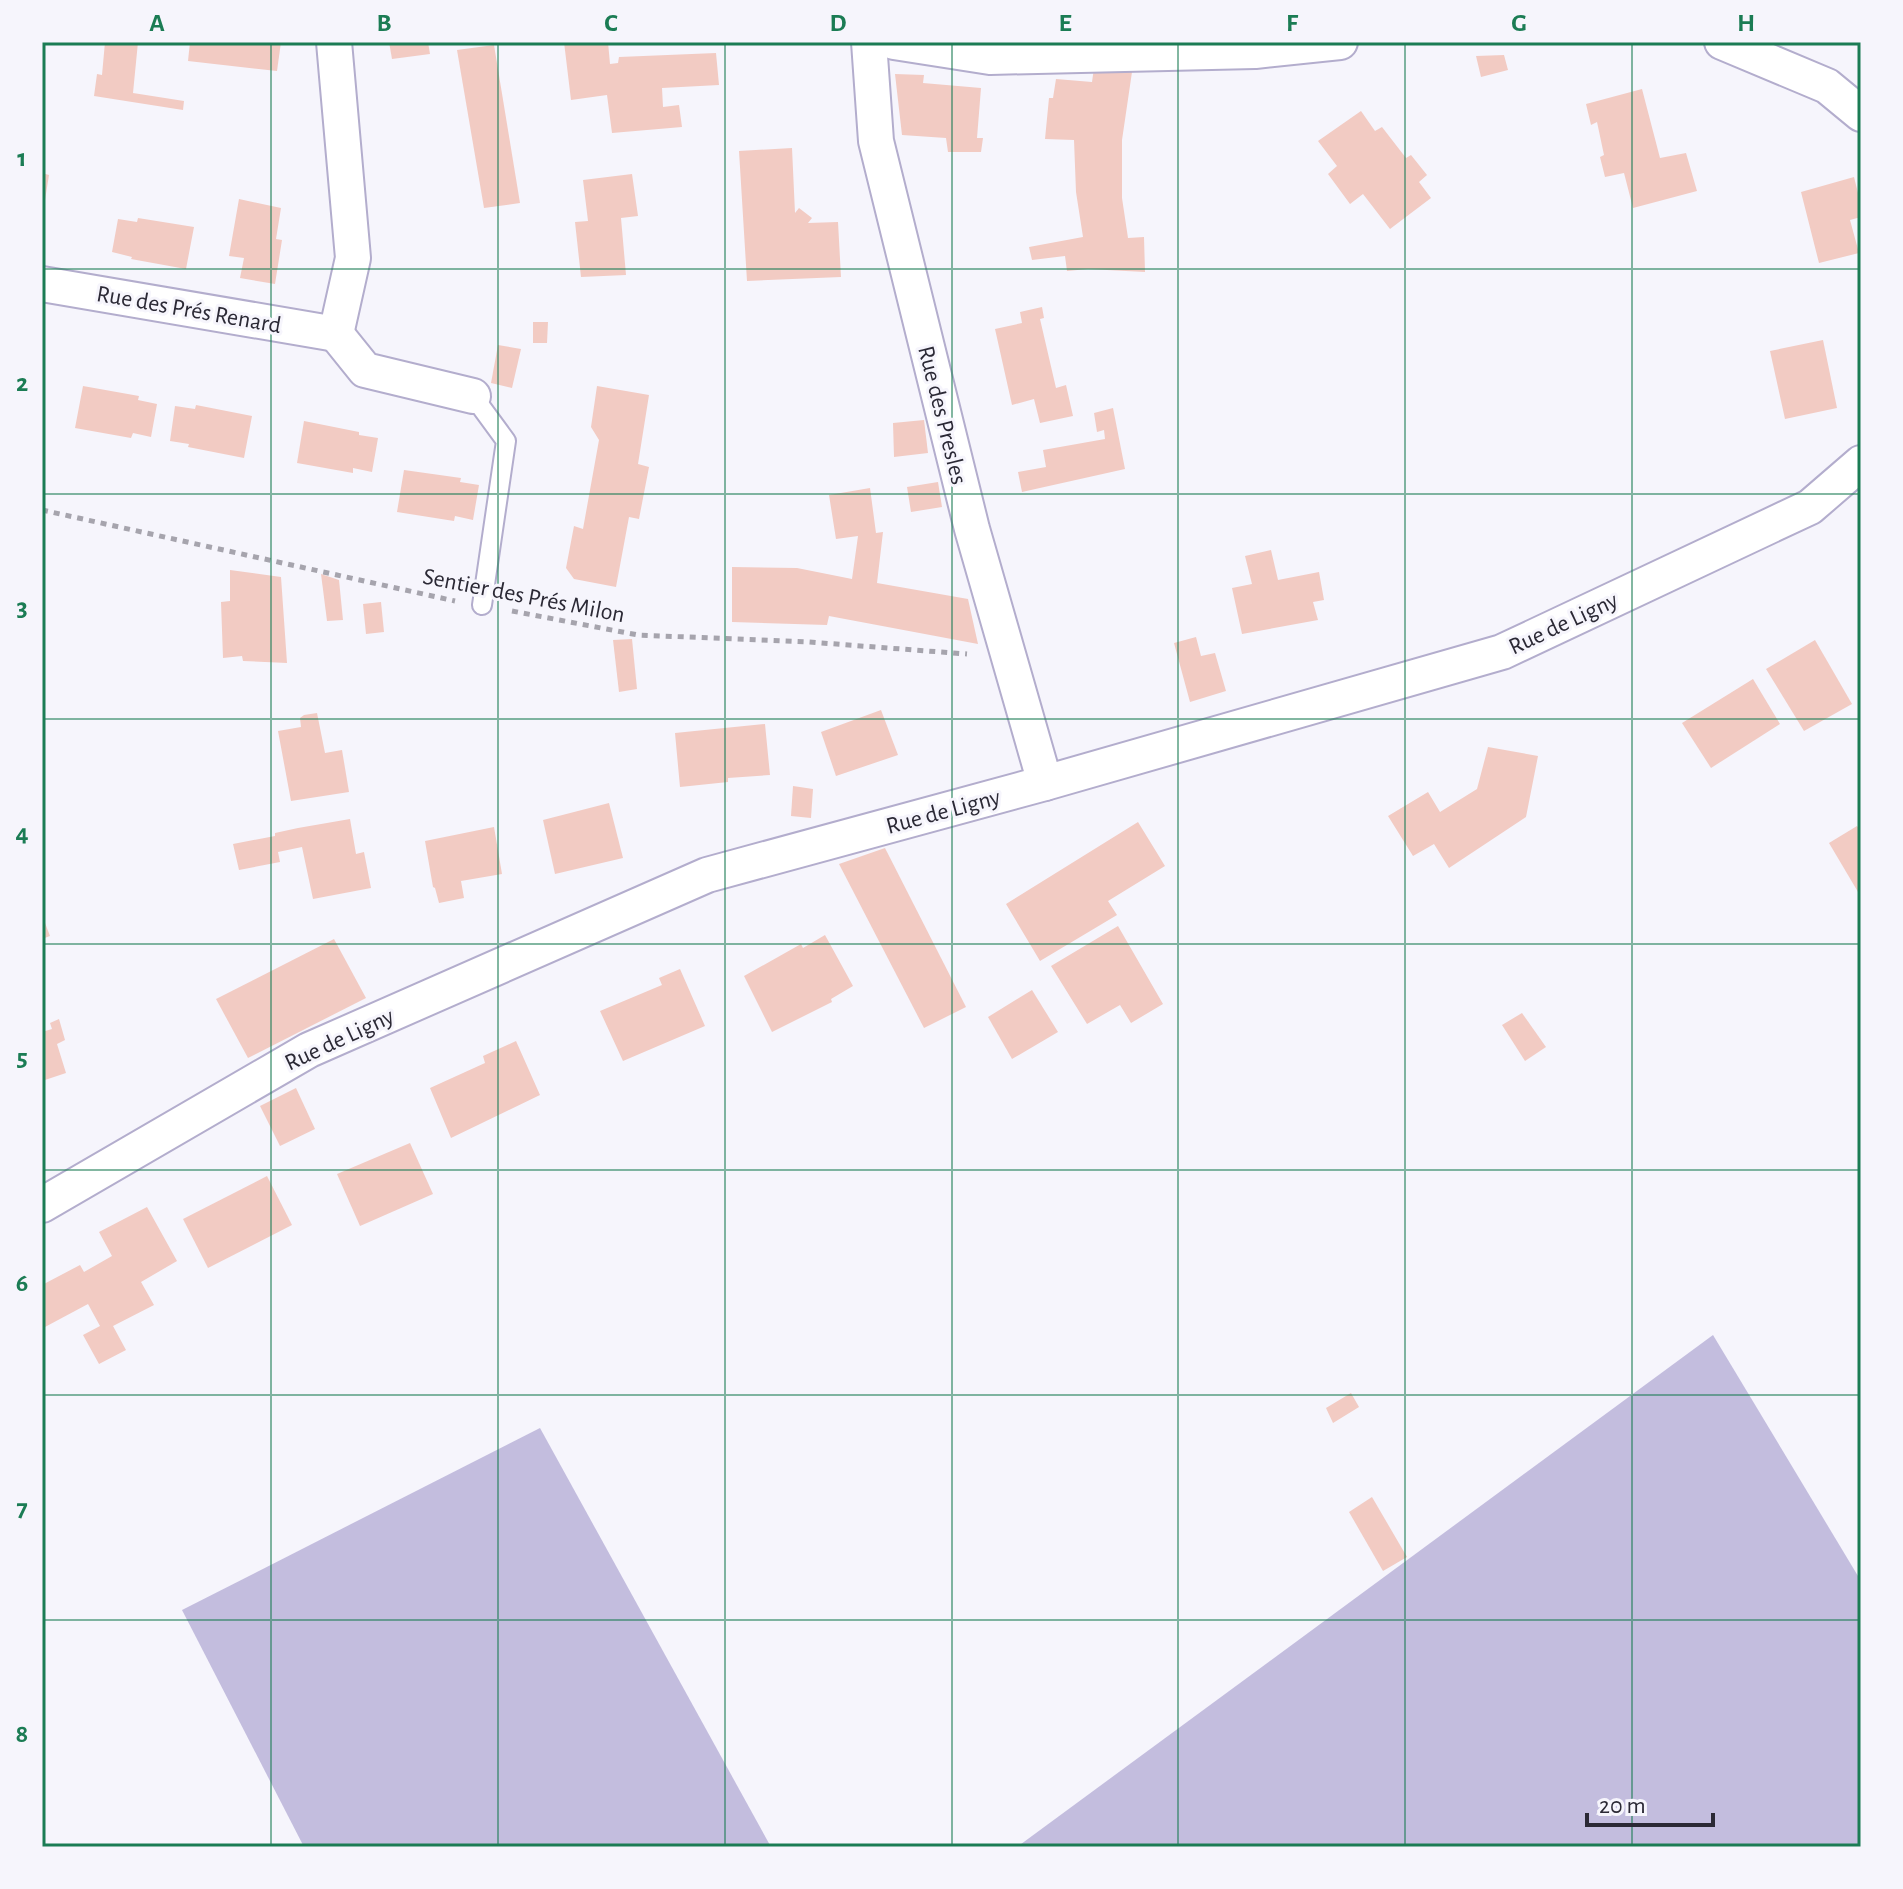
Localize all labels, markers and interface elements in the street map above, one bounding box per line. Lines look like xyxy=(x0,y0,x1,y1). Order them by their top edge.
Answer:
text: A xyxy=(149,10,165,36)
text: B xyxy=(376,10,392,36)
text: C xyxy=(604,10,618,36)
text: D xyxy=(829,10,847,36)
text: E xyxy=(1058,10,1072,36)
text: F xyxy=(1286,10,1299,36)
text: G xyxy=(1511,10,1527,36)
text: H xyxy=(1737,10,1755,36)
text: 1 xyxy=(17,145,27,171)
street label: Rue des Prés Renard xyxy=(95,282,283,338)
street label: Rue des Presles xyxy=(913,343,971,487)
text: 2 xyxy=(16,370,28,396)
street label: Sentier des Prés Milon xyxy=(421,565,627,627)
street label: Rue de Ligny xyxy=(1505,588,1622,660)
text: 3 xyxy=(16,595,28,621)
street label: Rue de Ligny xyxy=(884,785,1003,839)
text: 4 xyxy=(15,820,29,846)
street label: Rue de Ligny xyxy=(281,1004,398,1076)
text: 5 xyxy=(16,1045,28,1071)
text: 6 xyxy=(16,1270,28,1296)
text: 7 xyxy=(16,1495,28,1521)
text: 8 xyxy=(16,1721,28,1747)
scale bar xyxy=(1587,1777,1713,1827)
text: 20 m xyxy=(1599,1794,1646,1818)

